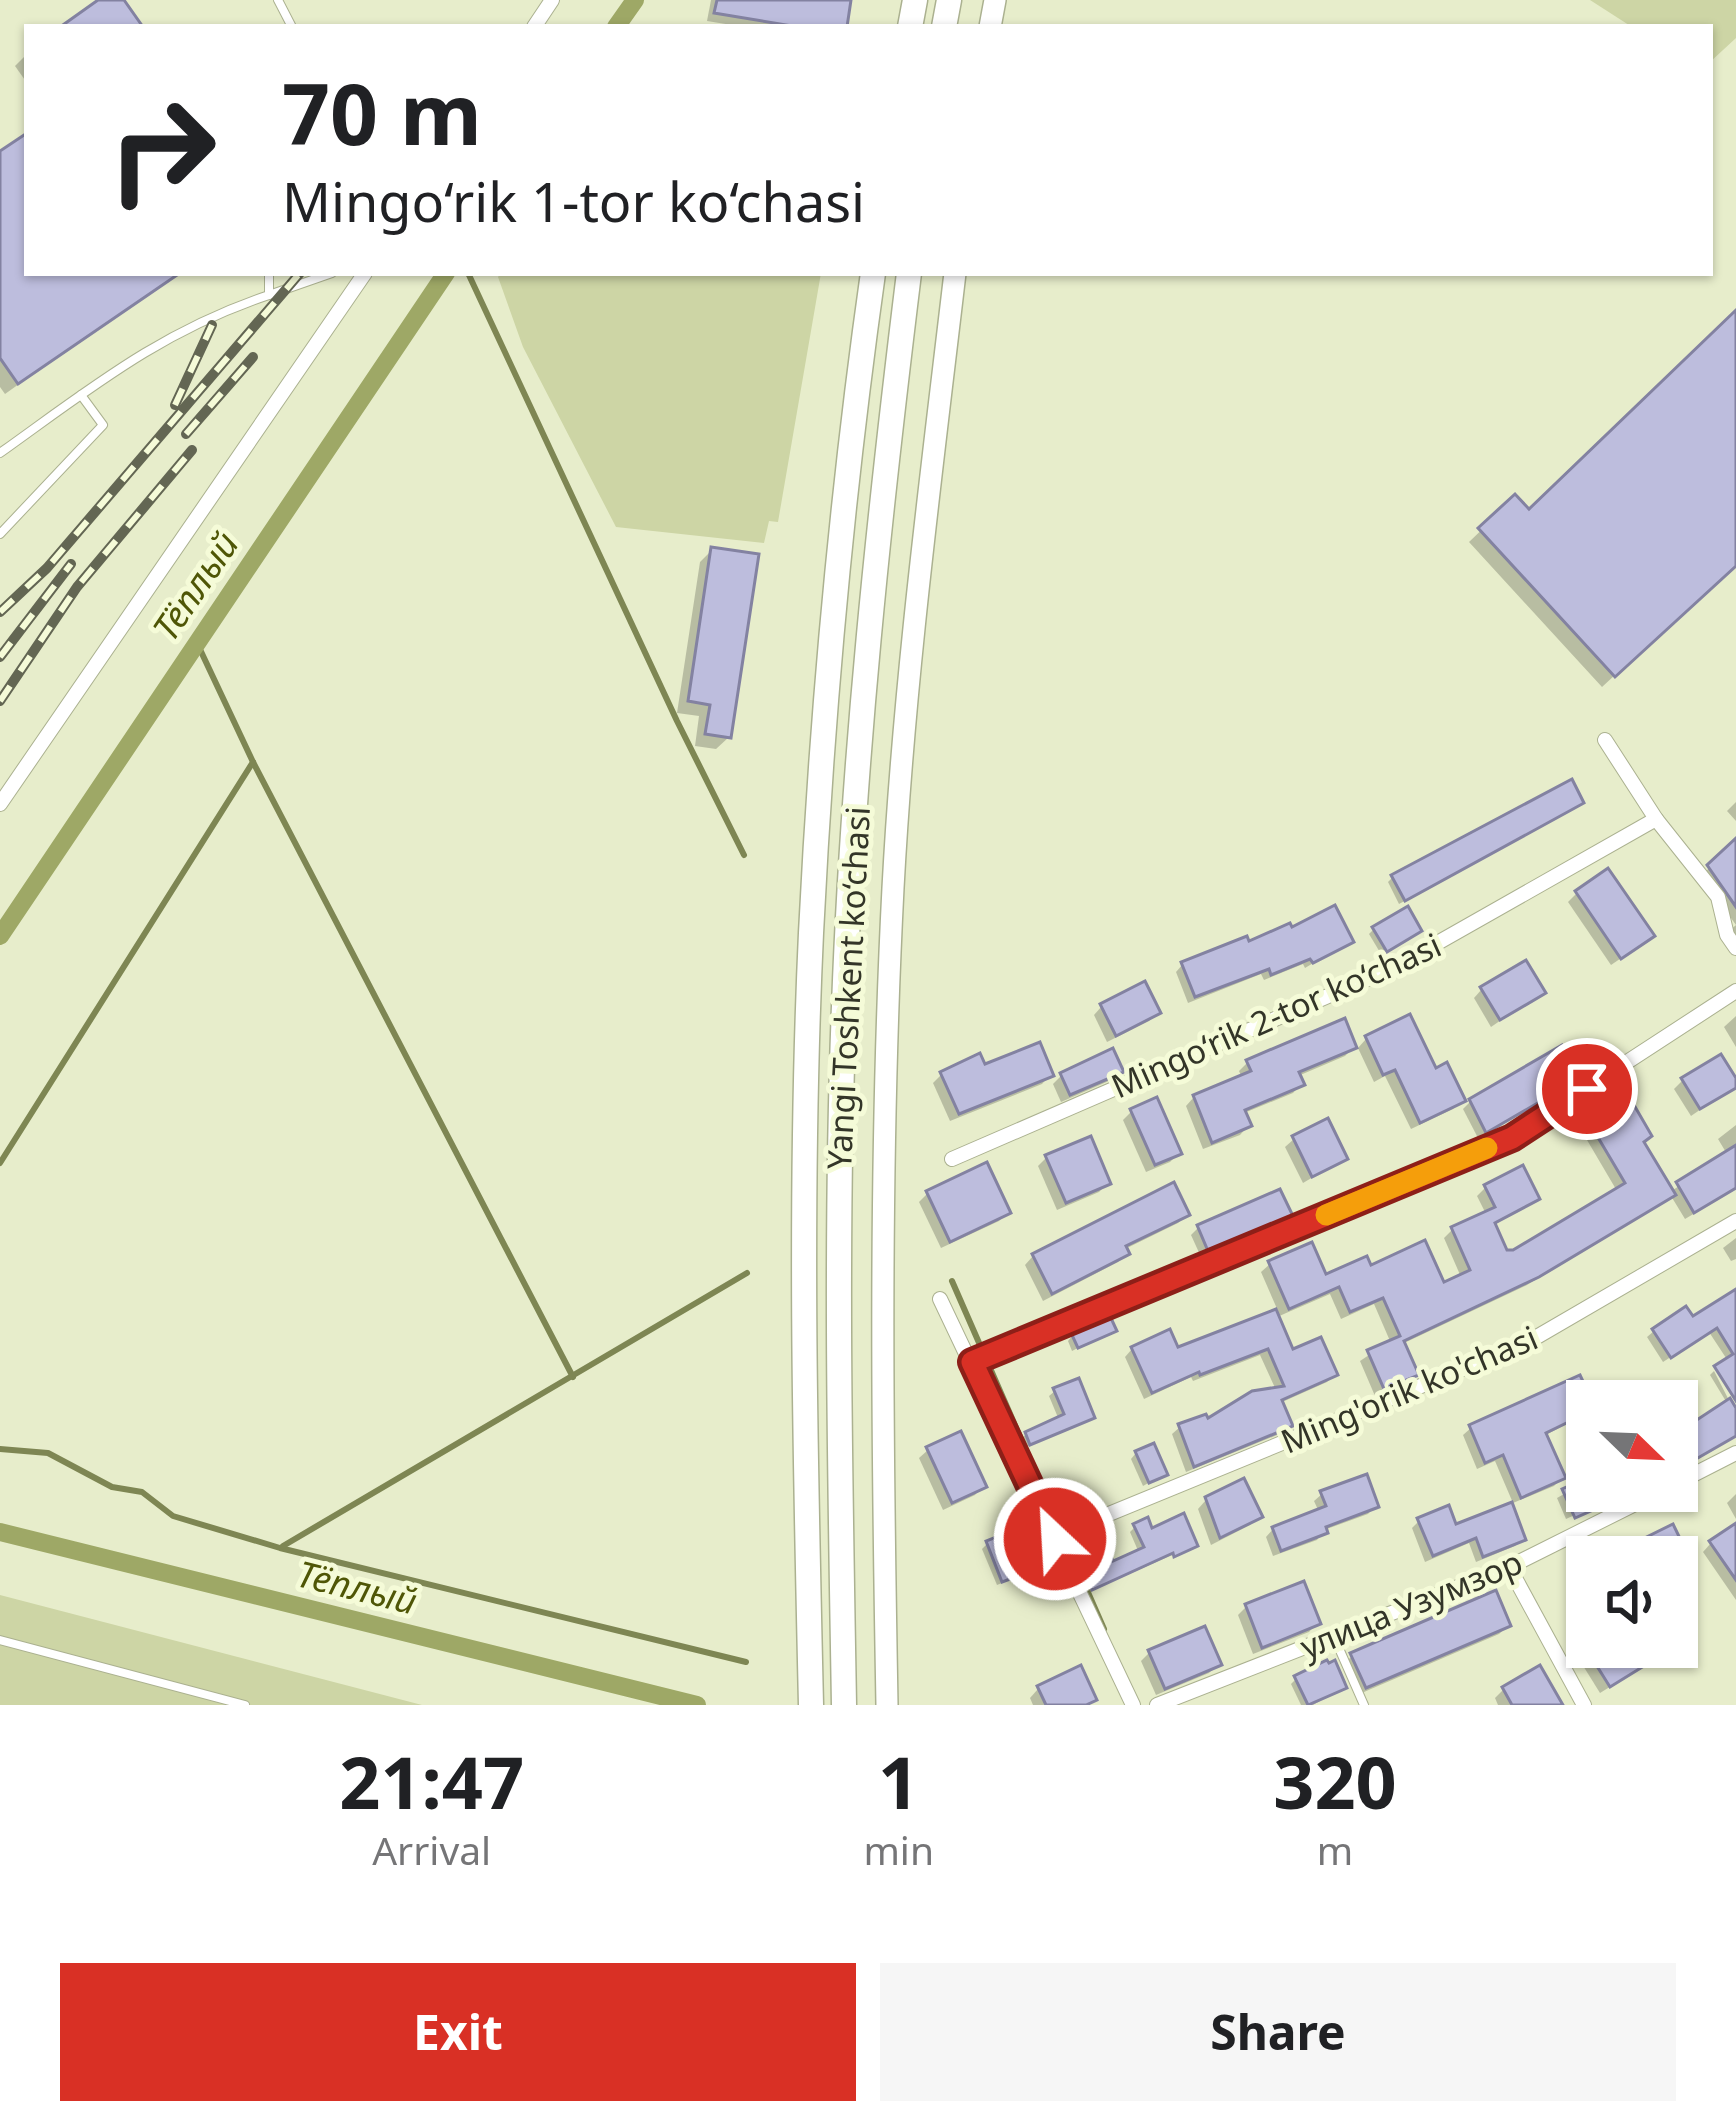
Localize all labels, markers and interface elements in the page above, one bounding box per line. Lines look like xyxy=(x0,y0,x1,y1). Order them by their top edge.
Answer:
text: 70 m xyxy=(282,55,482,170)
icon: right xyxy=(84,72,240,228)
text: Mingo‘rik 1-tor ko‘chasi xyxy=(282,164,865,238)
water label: Тёплый xyxy=(141,522,249,650)
street label: Yangi Toshkent ko‘chasi xyxy=(816,806,880,1170)
street label: Mingo‘rik 2-tor ko‘chasi xyxy=(1104,922,1448,1108)
pin xyxy=(1536,1038,1638,1140)
icon: arrive xyxy=(1554,1056,1620,1122)
street label: Ming'orik ko'chasi xyxy=(1274,1315,1544,1463)
north arrow xyxy=(1566,1380,1698,1512)
map controls xyxy=(1566,1380,1698,1668)
position arrow xyxy=(992,1476,1118,1602)
button: sound xyxy=(1566,1536,1698,1668)
street label: улица Узумзор xyxy=(1293,1539,1529,1669)
water label: Тёплый xyxy=(292,1549,422,1625)
text: 21:47 xyxy=(339,1732,524,1830)
text: 1 xyxy=(878,1732,919,1830)
text: 320 xyxy=(1273,1732,1397,1830)
text: Arrival xyxy=(372,1823,491,1876)
text: min xyxy=(863,1823,934,1876)
text: m xyxy=(1317,1823,1353,1876)
button: Exit xyxy=(60,1963,856,2101)
button: Share xyxy=(880,1963,1676,2101)

